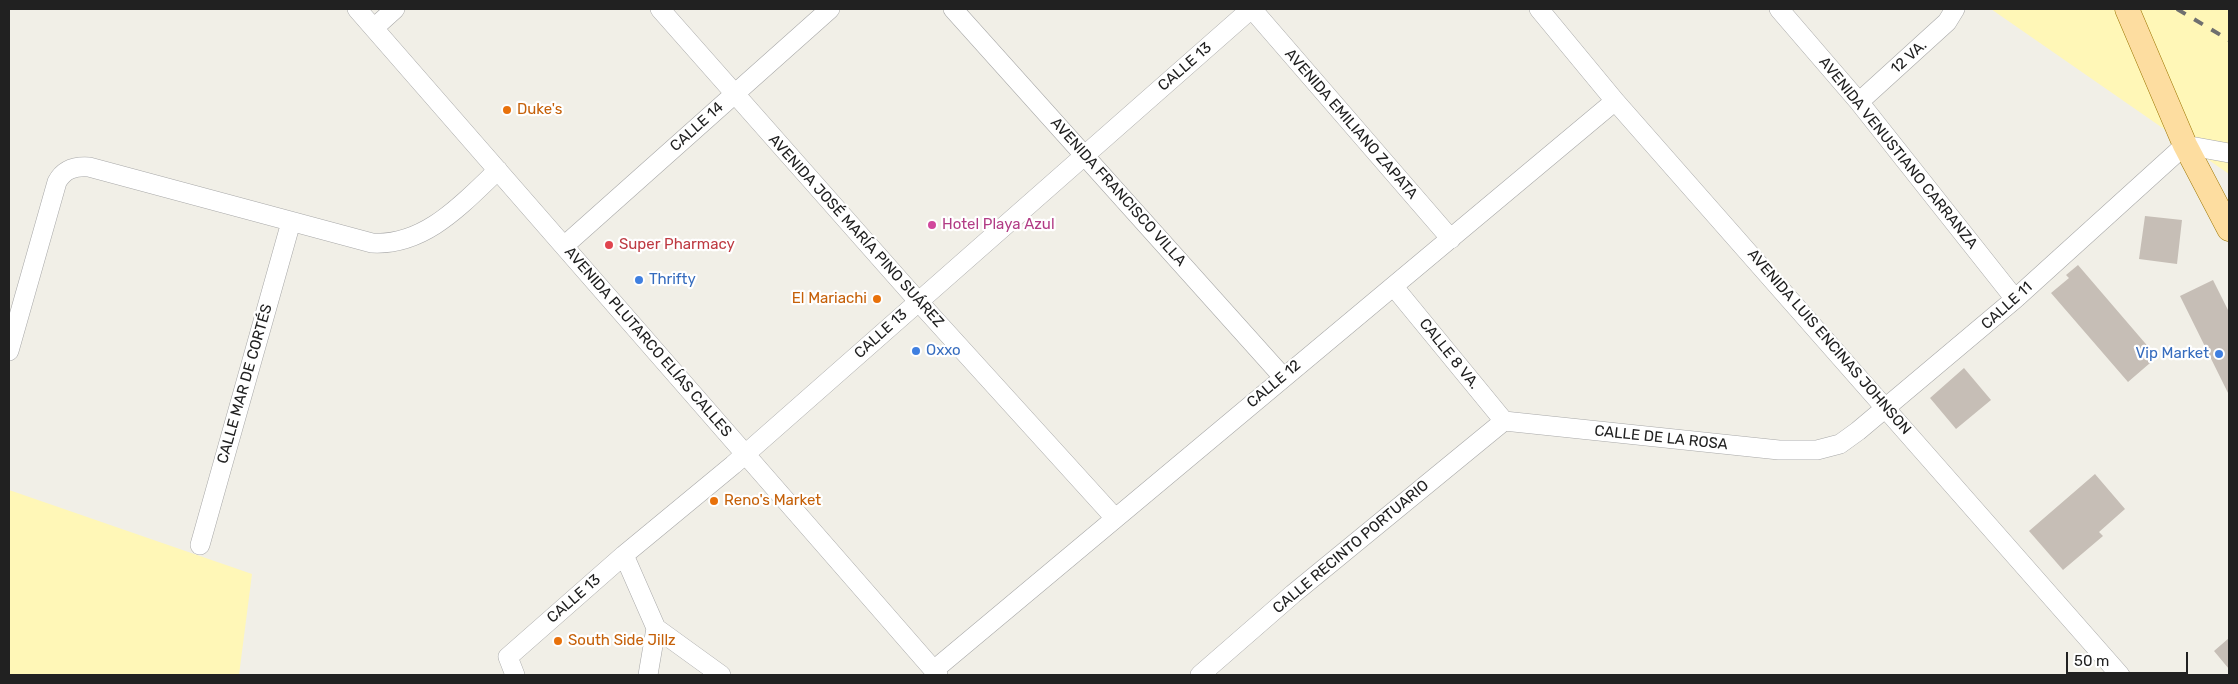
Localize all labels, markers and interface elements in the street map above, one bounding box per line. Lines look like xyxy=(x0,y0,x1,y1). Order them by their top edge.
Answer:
street label: 12 VA. xyxy=(1887,36,1931,78)
street label: CALLE 13 xyxy=(1155,39,1215,95)
street label: AVENIDA EMILIANO ZAPATA xyxy=(1281,45,1421,203)
street label: AVENIDA VENUSTIANO CARRANZA xyxy=(1815,53,1981,253)
street label: CALLE 14 xyxy=(667,98,727,156)
place label: Duke's xyxy=(517,101,562,119)
marker: Duke's xyxy=(501,104,513,116)
street label: AVENIDA FRANCISCO VILLA xyxy=(1046,114,1190,270)
street label: AVENIDA JOSÉ MARÍA PINO SUÁREZ xyxy=(764,131,948,331)
place label: Hotel Playa Azul xyxy=(942,216,1055,234)
marker: Hotel Playa Azul xyxy=(926,219,938,231)
place label: Super Pharmacy xyxy=(619,236,735,254)
marker: Super Pharmacy xyxy=(603,239,615,251)
street label: AVENIDA PLUTARCO ELÍAS CALLES xyxy=(561,243,735,441)
street label: AVENIDA LUIS ENCINAS JOHNSON xyxy=(1743,246,1915,438)
place label: Thrifty xyxy=(649,271,696,289)
marker: Thrifty xyxy=(633,274,645,286)
street label: CALLE 11 xyxy=(1978,278,2036,334)
place label: El Mariachi xyxy=(792,290,867,308)
marker: El Mariachi xyxy=(871,293,883,305)
street label: CALLE MAR DE CORTÉS xyxy=(214,302,276,466)
street label: CALLE 13 xyxy=(851,306,911,362)
street label: CALLE 8 VA. xyxy=(1415,315,1483,393)
place label: Oxxo xyxy=(926,342,961,360)
marker: Oxxo xyxy=(910,345,922,357)
place label: Vip Market xyxy=(2135,345,2209,363)
marker: Vip Market xyxy=(2213,348,2225,360)
street label: CALLE 12 xyxy=(1243,356,1305,412)
street label: CALLE DE LA ROSA xyxy=(1593,422,1729,454)
street label: CALLE RECINTO PORTUARIO xyxy=(1269,477,1433,617)
place label: Reno's Market xyxy=(724,492,821,510)
marker: Reno's Market xyxy=(708,495,720,507)
street label: CALLE 13 xyxy=(544,571,604,627)
place label: South Side Jillz xyxy=(568,632,676,650)
marker: South Side Jillz xyxy=(552,635,564,647)
scale bar xyxy=(2068,642,2190,674)
text: 50 m xyxy=(2074,652,2109,670)

